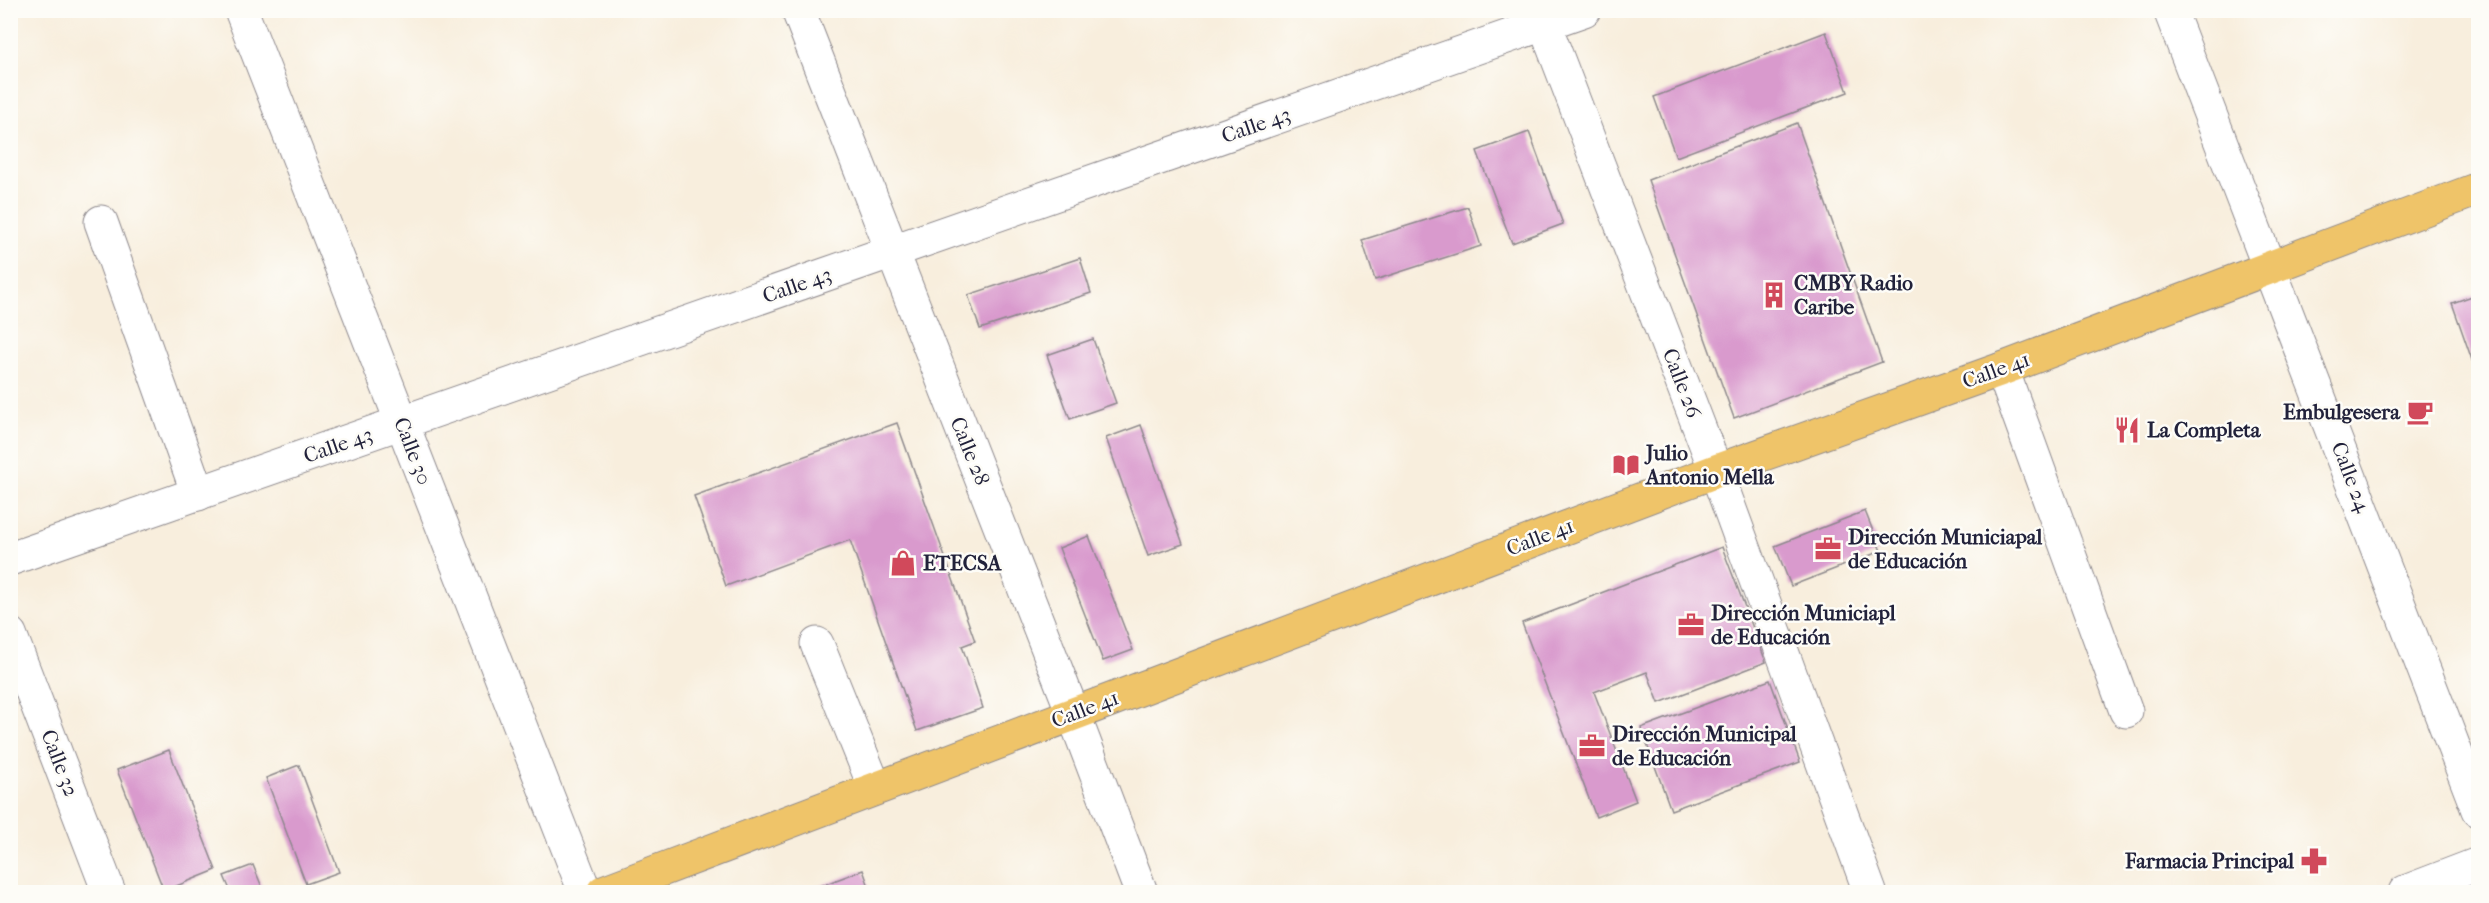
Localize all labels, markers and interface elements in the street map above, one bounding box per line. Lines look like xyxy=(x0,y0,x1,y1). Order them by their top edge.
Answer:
street label: Calle 43 xyxy=(1218,102,1294,148)
street label: Calle 43 xyxy=(759,262,835,308)
place label: CMBY Radio Caribe xyxy=(1794,271,1913,319)
building icon: CMBY Radio Caribe xyxy=(1759,280,1789,310)
street label: Calle 26 xyxy=(1658,345,1706,422)
street label: Calle 41 xyxy=(1959,347,2033,393)
cafe icon: Embulgesera xyxy=(2405,397,2435,427)
place label: Embulgesera xyxy=(2283,400,2401,424)
street label: Calle 28 xyxy=(945,413,995,489)
street label: Calle 30 xyxy=(389,414,437,488)
restaurant icon: La Completa xyxy=(2112,415,2142,445)
place label: La Completa xyxy=(2147,418,2262,442)
street label: Calle 43 xyxy=(300,422,376,468)
street label: Calle 24 xyxy=(2327,438,2376,516)
place label: Julio Antonio Mella xyxy=(1644,441,1775,489)
library icon: Julio Antonio Mella xyxy=(1611,450,1641,480)
street label: Calle 41 xyxy=(1503,513,1577,561)
place label: Dirección Municiapal de Educación xyxy=(1848,525,2043,573)
office icon: Dirección Municiapal de Educación xyxy=(1813,534,1843,564)
shop icon: ETECSA xyxy=(888,548,918,578)
place label: ETECSA xyxy=(923,551,1003,575)
place label: Dirección Municiapl de Educación xyxy=(1711,601,1896,649)
office icon: Dirección Municiapl de Educación xyxy=(1676,610,1706,640)
street label: Calle 41 xyxy=(1048,685,1122,733)
place label: Dirección Municipal de Educación xyxy=(1612,722,1797,770)
street label: Calle 32 xyxy=(36,726,84,800)
office icon: Dirección Municipal de Educación xyxy=(1577,731,1607,761)
pharmacy icon: Farmacia Principal xyxy=(2299,846,2329,876)
place label: Farmacia Principal xyxy=(2124,849,2294,873)

